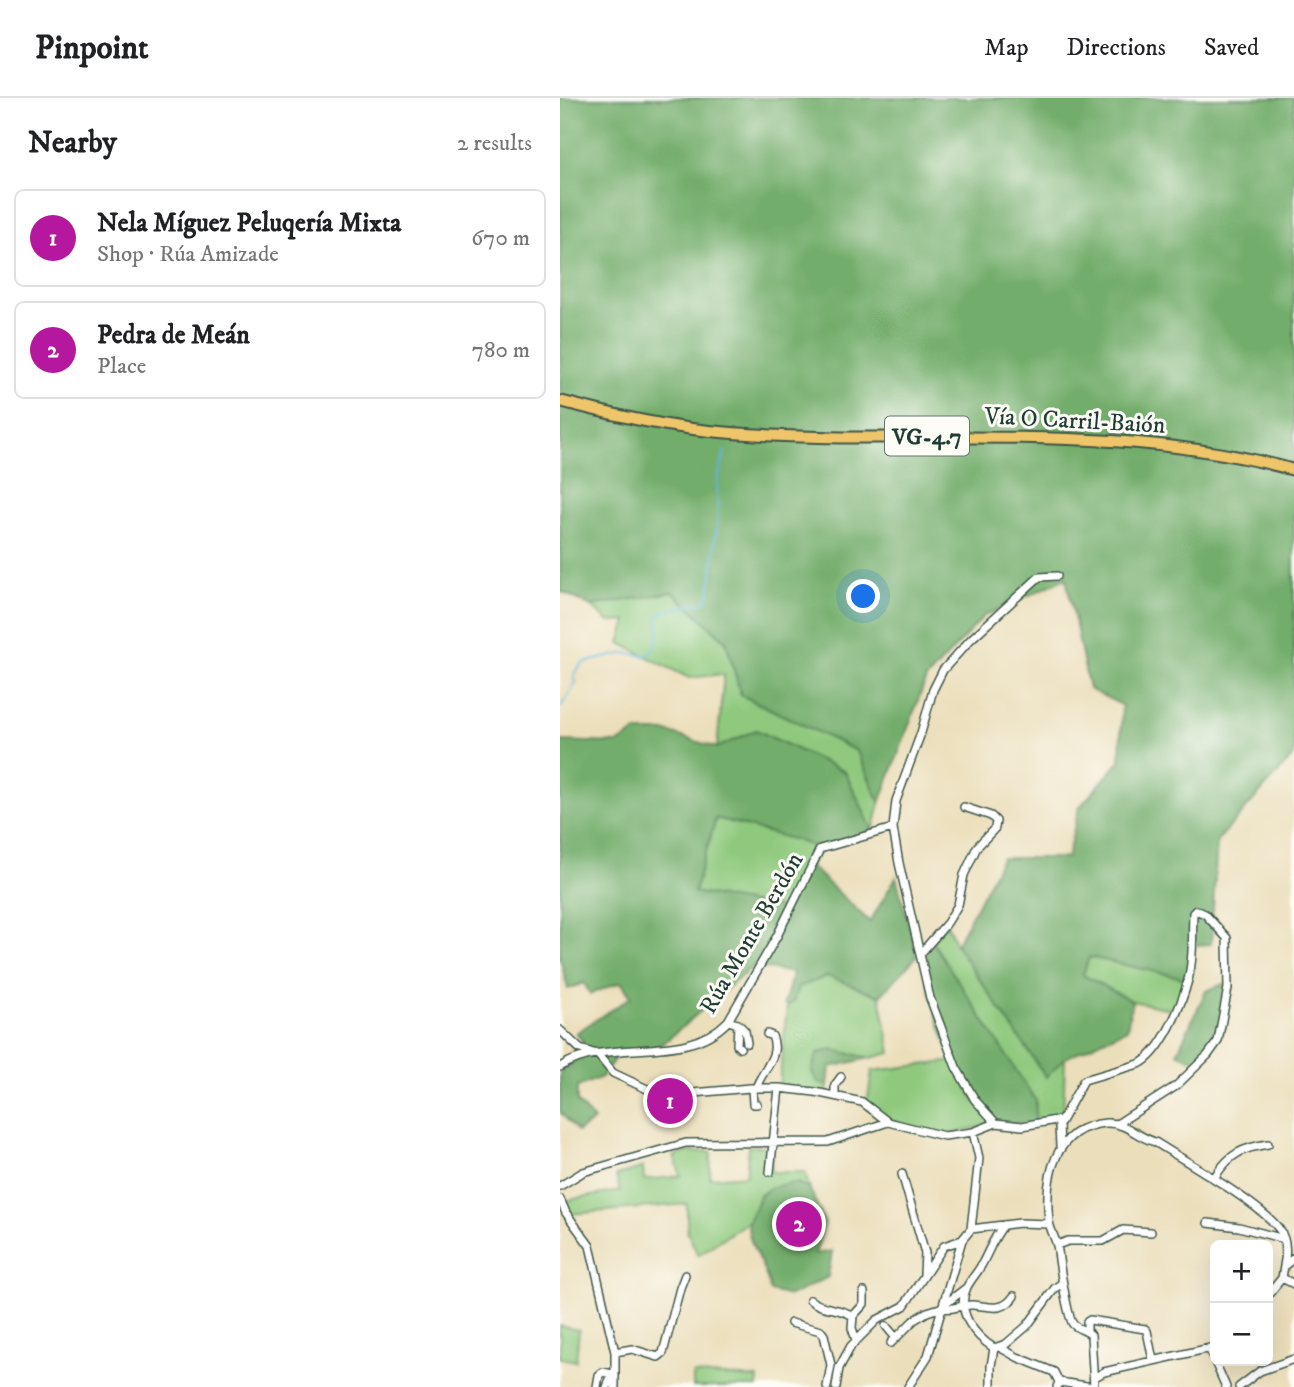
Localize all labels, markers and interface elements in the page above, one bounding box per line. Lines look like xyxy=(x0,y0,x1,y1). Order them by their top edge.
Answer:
text: Pinpoint xyxy=(35,28,149,69)
text: Map xyxy=(984,33,1029,63)
text: Directions xyxy=(1067,33,1166,63)
text: Saved xyxy=(1204,33,1259,63)
text: Nearby xyxy=(28,125,117,162)
text: 2 results xyxy=(457,129,532,158)
text: Nela Míguez Peluqería Mixta xyxy=(97,207,401,240)
text: 1 xyxy=(49,224,57,253)
text: 670 m xyxy=(471,224,530,253)
text: Shop · Rúa Amizade xyxy=(97,240,279,269)
text: Pedra de Meán xyxy=(97,319,250,352)
text: 2 xyxy=(47,336,59,365)
text: 780 m xyxy=(472,336,530,365)
text: Place xyxy=(97,352,146,381)
street label: Vía O Carril-Baión xyxy=(983,401,1167,441)
road number: VG-4.7 xyxy=(885,416,969,456)
your location xyxy=(846,579,880,613)
street label: Rúa Monte Berdón xyxy=(694,847,810,1020)
pin: 1 xyxy=(647,1075,693,1127)
pin: 2 xyxy=(776,1198,822,1250)
map controls xyxy=(1210,1240,1273,1366)
button: + xyxy=(1210,1240,1273,1303)
button: − xyxy=(1210,1303,1273,1366)

